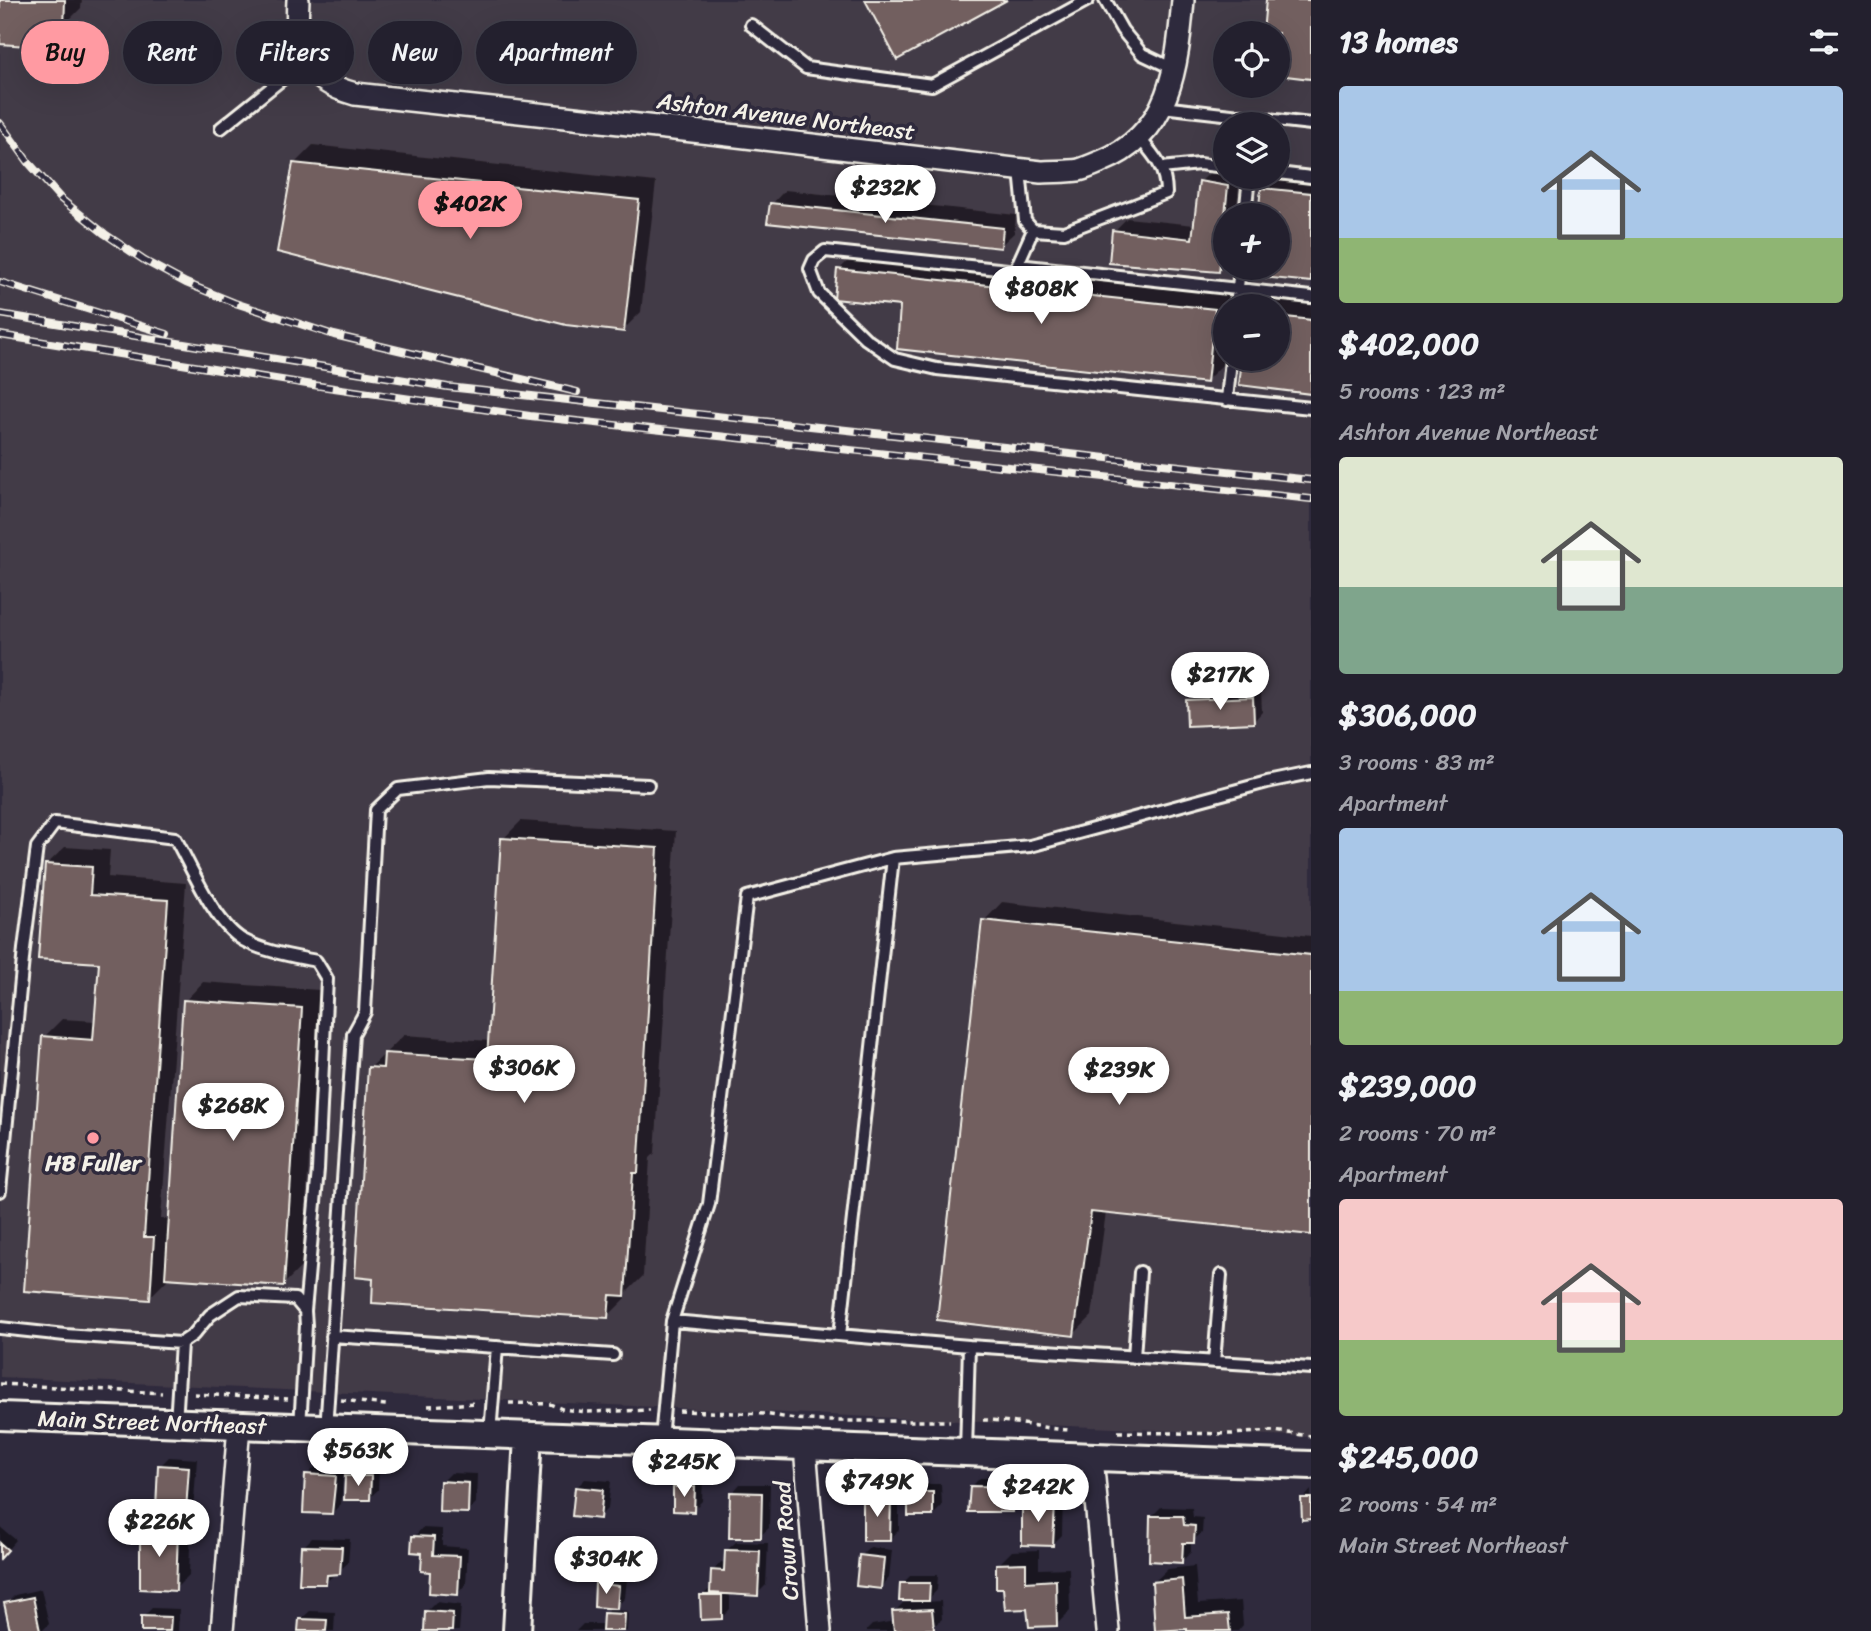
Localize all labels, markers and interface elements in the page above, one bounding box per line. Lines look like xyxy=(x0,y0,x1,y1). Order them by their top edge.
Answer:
text: 13 homes xyxy=(1339,15,1458,69)
chip: Buy xyxy=(21,21,109,84)
chip: Rent xyxy=(123,21,222,84)
chip: Filters xyxy=(236,21,354,84)
chip: New xyxy=(368,21,462,84)
chip: Apartment xyxy=(476,21,637,84)
map controls xyxy=(1213,21,1290,371)
button: locate xyxy=(1213,21,1290,98)
icon: filters xyxy=(1805,23,1843,61)
street label: Ashton Avenue Northeast xyxy=(654,80,917,153)
button: layers xyxy=(1213,112,1290,189)
icon: home xyxy=(1528,132,1654,258)
pin: $232K xyxy=(836,166,934,225)
text: $232K xyxy=(851,167,919,208)
pin: $402K xyxy=(421,182,519,241)
text: $402K xyxy=(434,183,506,224)
button: + xyxy=(1213,203,1290,280)
pin: $808K xyxy=(992,266,1090,326)
text: $808K xyxy=(1005,268,1077,309)
button: − xyxy=(1213,294,1290,371)
text: $402,000 xyxy=(1339,317,1479,371)
text: 5 rooms · 123 m² xyxy=(1339,371,1506,412)
text: Ashton Avenue Northeast xyxy=(1339,412,1599,453)
icon: home xyxy=(1528,503,1654,629)
pin: $217K xyxy=(1171,652,1269,712)
text: $217K xyxy=(1187,654,1253,695)
text: $306,000 xyxy=(1339,688,1477,742)
text: 3 rooms · 83 m² xyxy=(1339,742,1495,783)
text: Apartment xyxy=(1339,783,1448,824)
icon: home xyxy=(1528,874,1654,1000)
pin: $306K xyxy=(475,1046,573,1105)
text: $306K xyxy=(489,1047,559,1088)
pin: $239K xyxy=(1070,1048,1168,1107)
text: $239K xyxy=(1084,1049,1154,1090)
text: $239,000 xyxy=(1339,1059,1476,1113)
pin: $268K xyxy=(184,1084,282,1143)
text: $268K xyxy=(198,1085,268,1126)
text: 2 rooms · 70 m² xyxy=(1339,1113,1497,1154)
marker: HB Fuller xyxy=(85,1130,101,1146)
place label: HB Fuller xyxy=(44,1143,143,1184)
text: Apartment xyxy=(1339,1154,1448,1195)
icon: home xyxy=(1528,1245,1654,1371)
street label: Main Street Northeast xyxy=(37,1398,269,1447)
pin: $563K xyxy=(309,1428,407,1488)
text: $563K xyxy=(323,1430,393,1471)
text: $245,000 xyxy=(1339,1430,1479,1484)
pin: $245K xyxy=(635,1440,733,1499)
text: $245K xyxy=(648,1441,720,1482)
pin: $749K xyxy=(828,1460,926,1519)
text: $749K xyxy=(841,1461,913,1502)
pin: $242K xyxy=(989,1464,1087,1524)
text: $242K xyxy=(1003,1466,1073,1507)
street label: Crown Road xyxy=(762,1478,811,1602)
text: 2 rooms · 54 m² xyxy=(1339,1484,1497,1525)
pin: $226K xyxy=(110,1500,208,1559)
text: $226K xyxy=(124,1501,194,1542)
text: Main Street Northeast xyxy=(1339,1525,1568,1566)
pin: $304K xyxy=(557,1536,655,1596)
text: $304K xyxy=(570,1538,642,1579)

